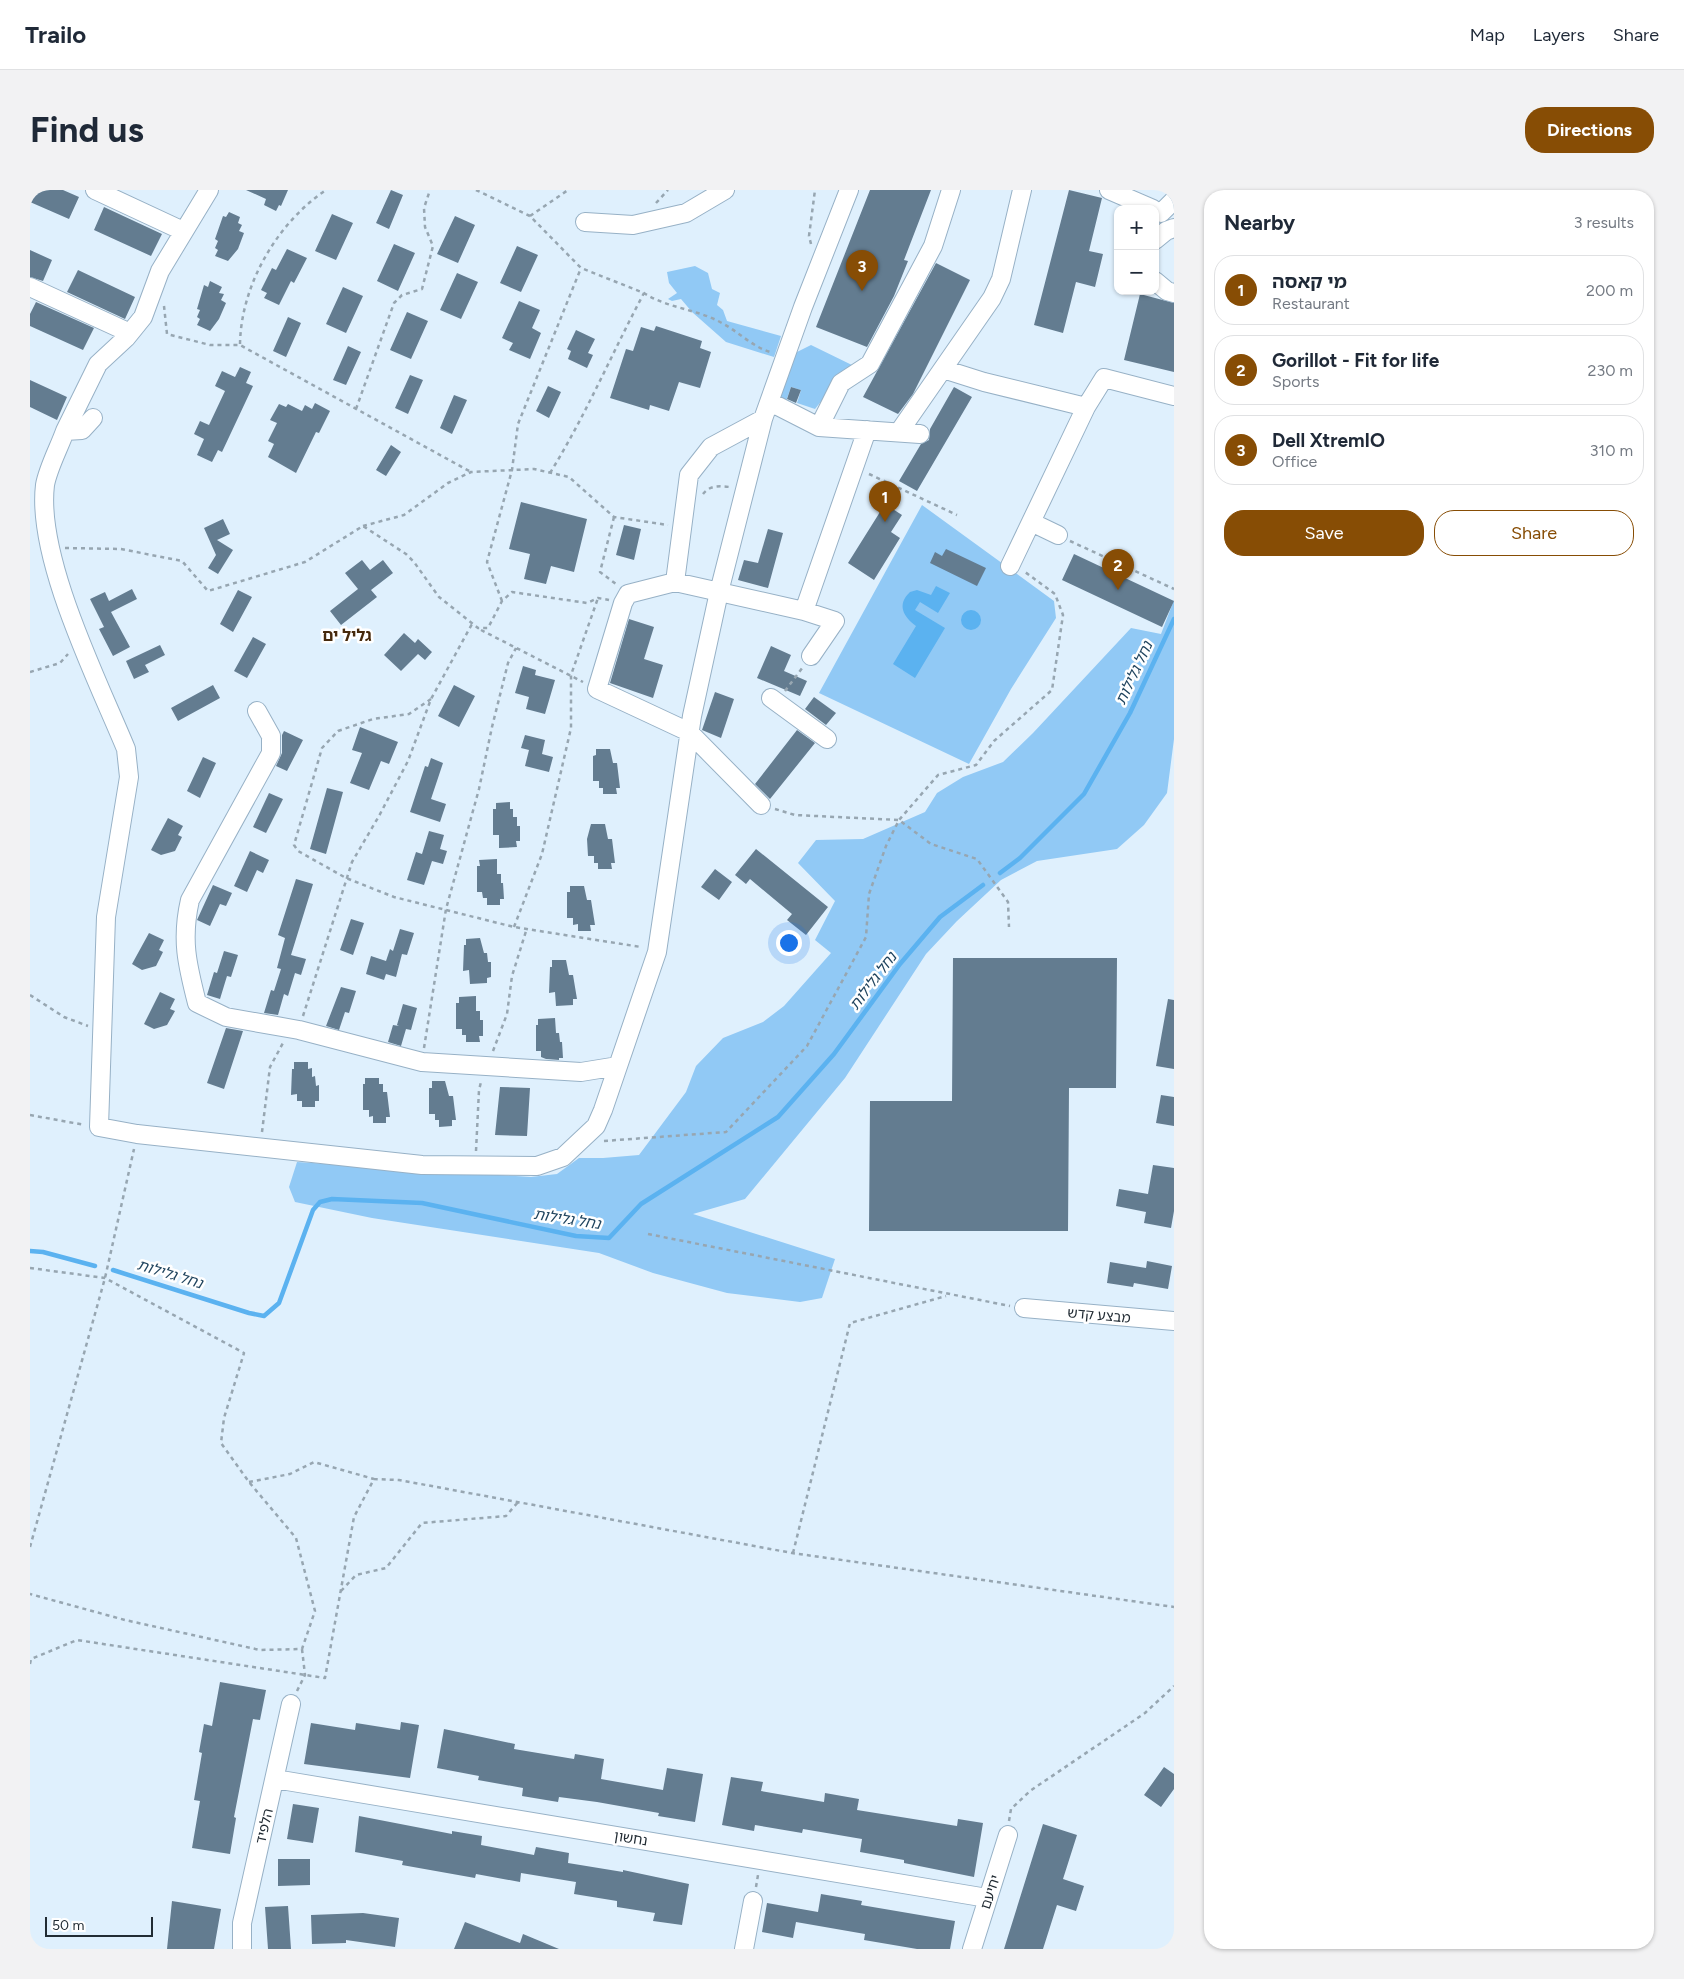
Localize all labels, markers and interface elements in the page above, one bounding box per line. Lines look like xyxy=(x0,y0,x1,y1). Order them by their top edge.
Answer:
text: Trailo xyxy=(25,20,86,49)
text: Map xyxy=(1470,24,1505,46)
text: Layers xyxy=(1533,24,1585,46)
text: Share xyxy=(1613,24,1659,46)
button: Directions xyxy=(1525,107,1654,153)
text: Find us xyxy=(30,109,144,151)
map controls xyxy=(1114,205,1159,295)
button: + xyxy=(1114,205,1159,250)
text: Nearby xyxy=(1224,210,1295,235)
text: 3 results xyxy=(1574,213,1634,232)
pin: 3 xyxy=(846,250,878,291)
button: − xyxy=(1114,250,1159,295)
text: מי קאסה xyxy=(1272,270,1347,293)
text: 1 xyxy=(1238,281,1244,300)
text: 200 m xyxy=(1586,281,1633,300)
text: Restaurant xyxy=(1272,294,1350,313)
text: Gorillot - Fit for life xyxy=(1272,349,1439,372)
text: 2 xyxy=(1236,361,1246,380)
text: 230 m xyxy=(1588,361,1633,380)
text: Sports xyxy=(1272,372,1319,391)
text: Dell XtremIO xyxy=(1272,429,1385,452)
text: 3 xyxy=(1237,441,1245,460)
text: 310 m xyxy=(1590,441,1633,460)
text: Office xyxy=(1272,452,1317,471)
pin: 1 xyxy=(869,481,901,522)
button: Save xyxy=(1224,510,1424,556)
button: Share xyxy=(1434,510,1634,556)
pin: 2 xyxy=(1102,549,1134,590)
district label: גליל ים xyxy=(322,626,372,645)
water label: נחל גלילות xyxy=(1112,637,1157,707)
your location xyxy=(776,930,802,956)
water label: נחל גלילות xyxy=(846,948,901,1013)
water label: נחל גלילות xyxy=(532,1205,603,1233)
water label: נחל גלילות xyxy=(135,1256,206,1293)
street label: מבצע קדש xyxy=(1067,1304,1131,1327)
street label: הלפיד xyxy=(252,1807,277,1846)
street label: נחשון xyxy=(613,1827,649,1850)
street label: יחיעם xyxy=(977,1873,1004,1912)
scale bar xyxy=(45,1914,152,1937)
text: 50 m xyxy=(52,1917,84,1934)

